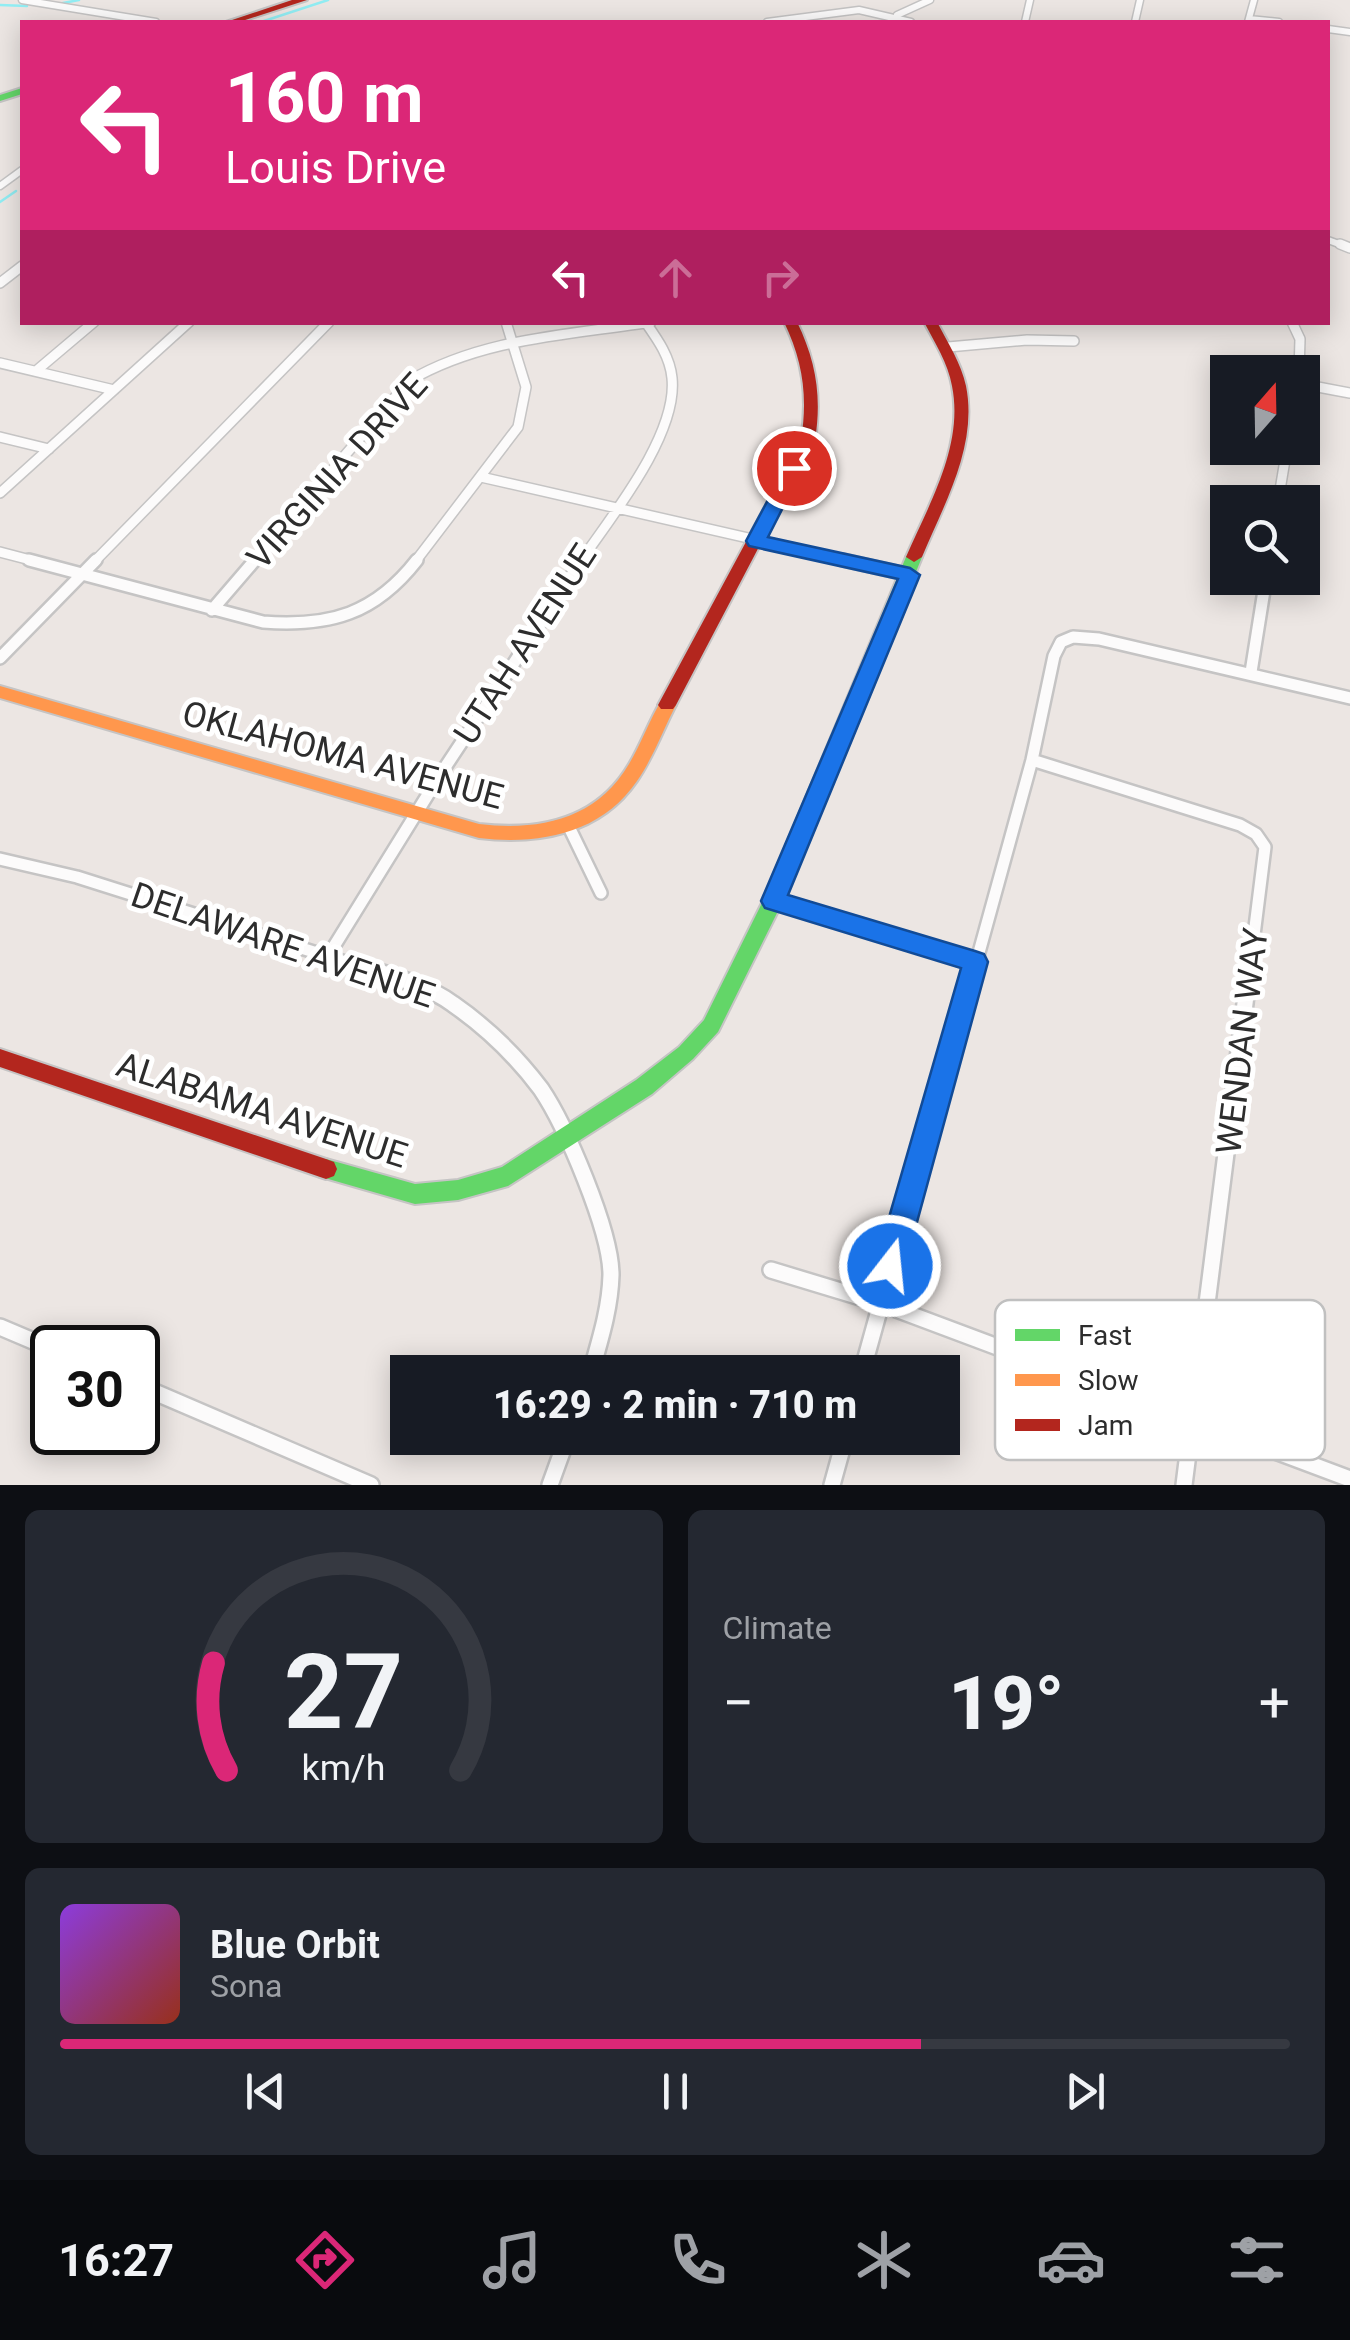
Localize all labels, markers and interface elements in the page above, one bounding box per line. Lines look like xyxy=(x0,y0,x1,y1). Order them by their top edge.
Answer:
text: 160 m xyxy=(225,57,424,139)
icon: left xyxy=(60,60,190,190)
text: Louis Drive xyxy=(225,141,446,194)
icon: left xyxy=(543,250,598,305)
icon: ahead xyxy=(648,250,703,305)
icon: right xyxy=(753,250,808,305)
north arrow xyxy=(1210,355,1320,465)
map controls xyxy=(1210,355,1320,595)
street label: VIRGINIA DRIVE xyxy=(239,365,436,578)
pin xyxy=(752,426,837,511)
icon: arrive xyxy=(767,441,822,496)
button: search xyxy=(1210,485,1320,595)
street label: UTAH AVENUE xyxy=(446,537,605,752)
street label: OKLAHOMA AVENUE xyxy=(178,693,508,818)
street label: DELAWARE AVENUE xyxy=(126,874,440,1017)
street label: WENDAN WAY xyxy=(1208,926,1277,1157)
street label: ALABAMA AVENUE xyxy=(111,1044,412,1177)
position arrow xyxy=(838,1214,942,1318)
legend xyxy=(995,1300,1325,1460)
text: Fast xyxy=(1078,1319,1132,1352)
speed limit sign: 30 xyxy=(30,1325,160,1455)
text: Slow xyxy=(1078,1364,1138,1397)
text: 16:29 · 2 min · 710 m xyxy=(493,1383,857,1427)
text: Jam xyxy=(1078,1409,1133,1442)
text: Climate xyxy=(723,1609,832,1647)
text: 27 xyxy=(284,1632,403,1753)
text: 19° xyxy=(948,1659,1064,1747)
text: − xyxy=(723,1671,754,1735)
text: + xyxy=(1259,1671,1290,1735)
text: km/h xyxy=(302,1747,386,1789)
text: Blue Orbit xyxy=(210,1923,380,1967)
text: Sona xyxy=(210,1967,282,2005)
icon: previous xyxy=(238,2064,293,2119)
icon: pause xyxy=(648,2064,703,2119)
icon: next xyxy=(1058,2064,1113,2119)
icon: directions xyxy=(290,2225,360,2295)
icon: music xyxy=(477,2225,547,2295)
icon: phone xyxy=(663,2225,733,2295)
icon: climate xyxy=(849,2225,919,2295)
icon: car xyxy=(1036,2225,1106,2295)
icon: filters xyxy=(1222,2225,1292,2295)
text: 16:27 xyxy=(58,2234,174,2287)

